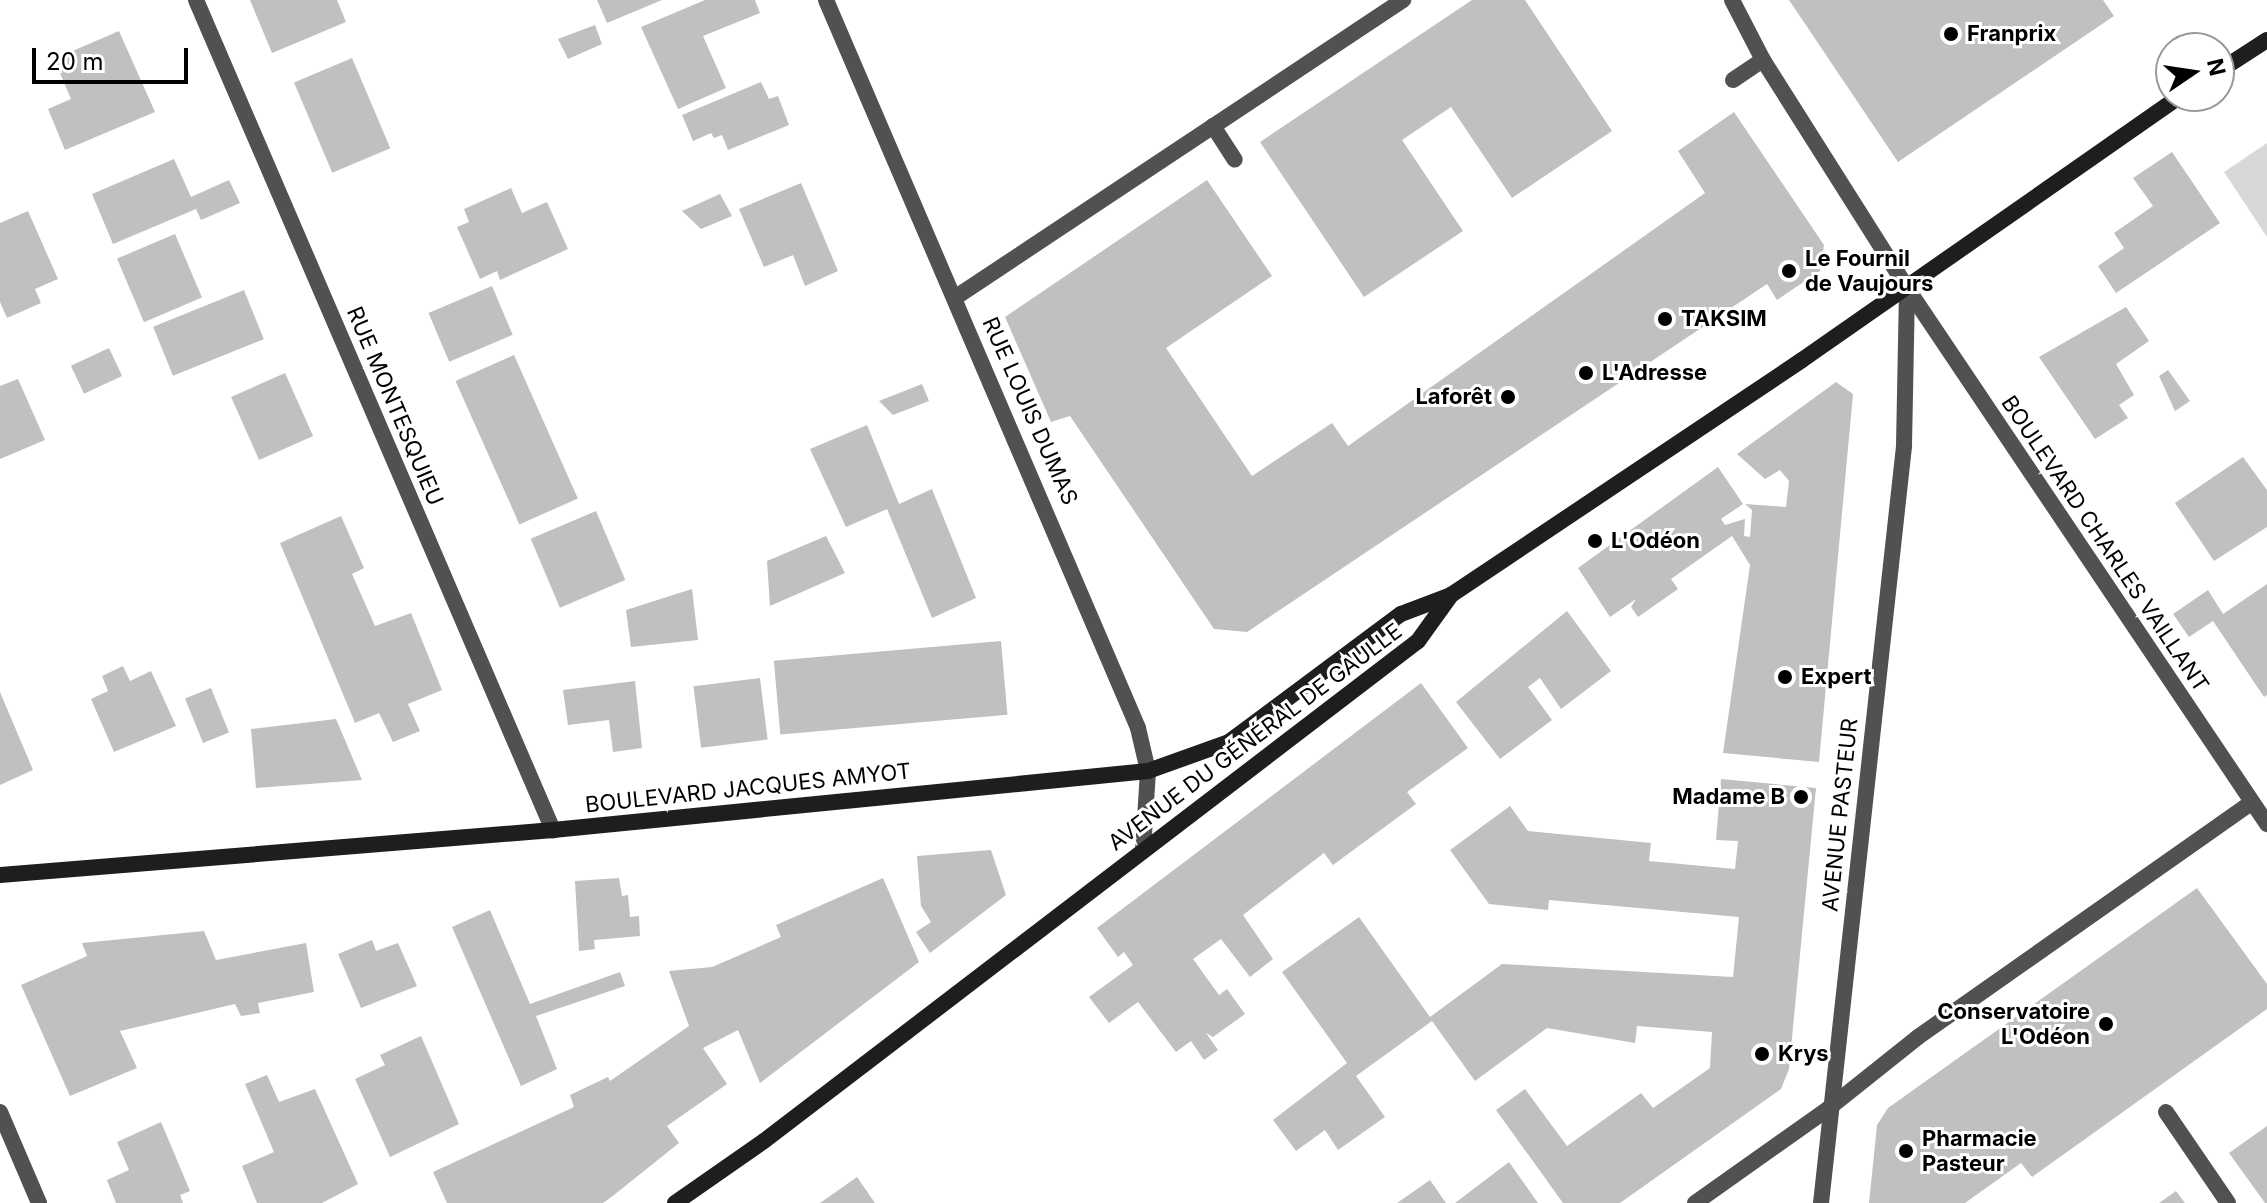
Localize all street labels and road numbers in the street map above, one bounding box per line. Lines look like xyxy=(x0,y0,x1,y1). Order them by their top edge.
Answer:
street label: RUE MONTESQUIEU xyxy=(341,303,449,509)
street label: RUE LOUIS DUMAS xyxy=(977,313,1083,509)
street label: BOULEVARD CHARLES VAILLANT xyxy=(1996,391,2214,697)
street label: AVENUE DU GÉNÉRAL DE GAULLE xyxy=(1103,618,1407,856)
street label: AVENUE PASTEUR xyxy=(1817,717,1863,913)
street label: BOULEVARD JACQUES AMYOT xyxy=(584,758,912,818)

